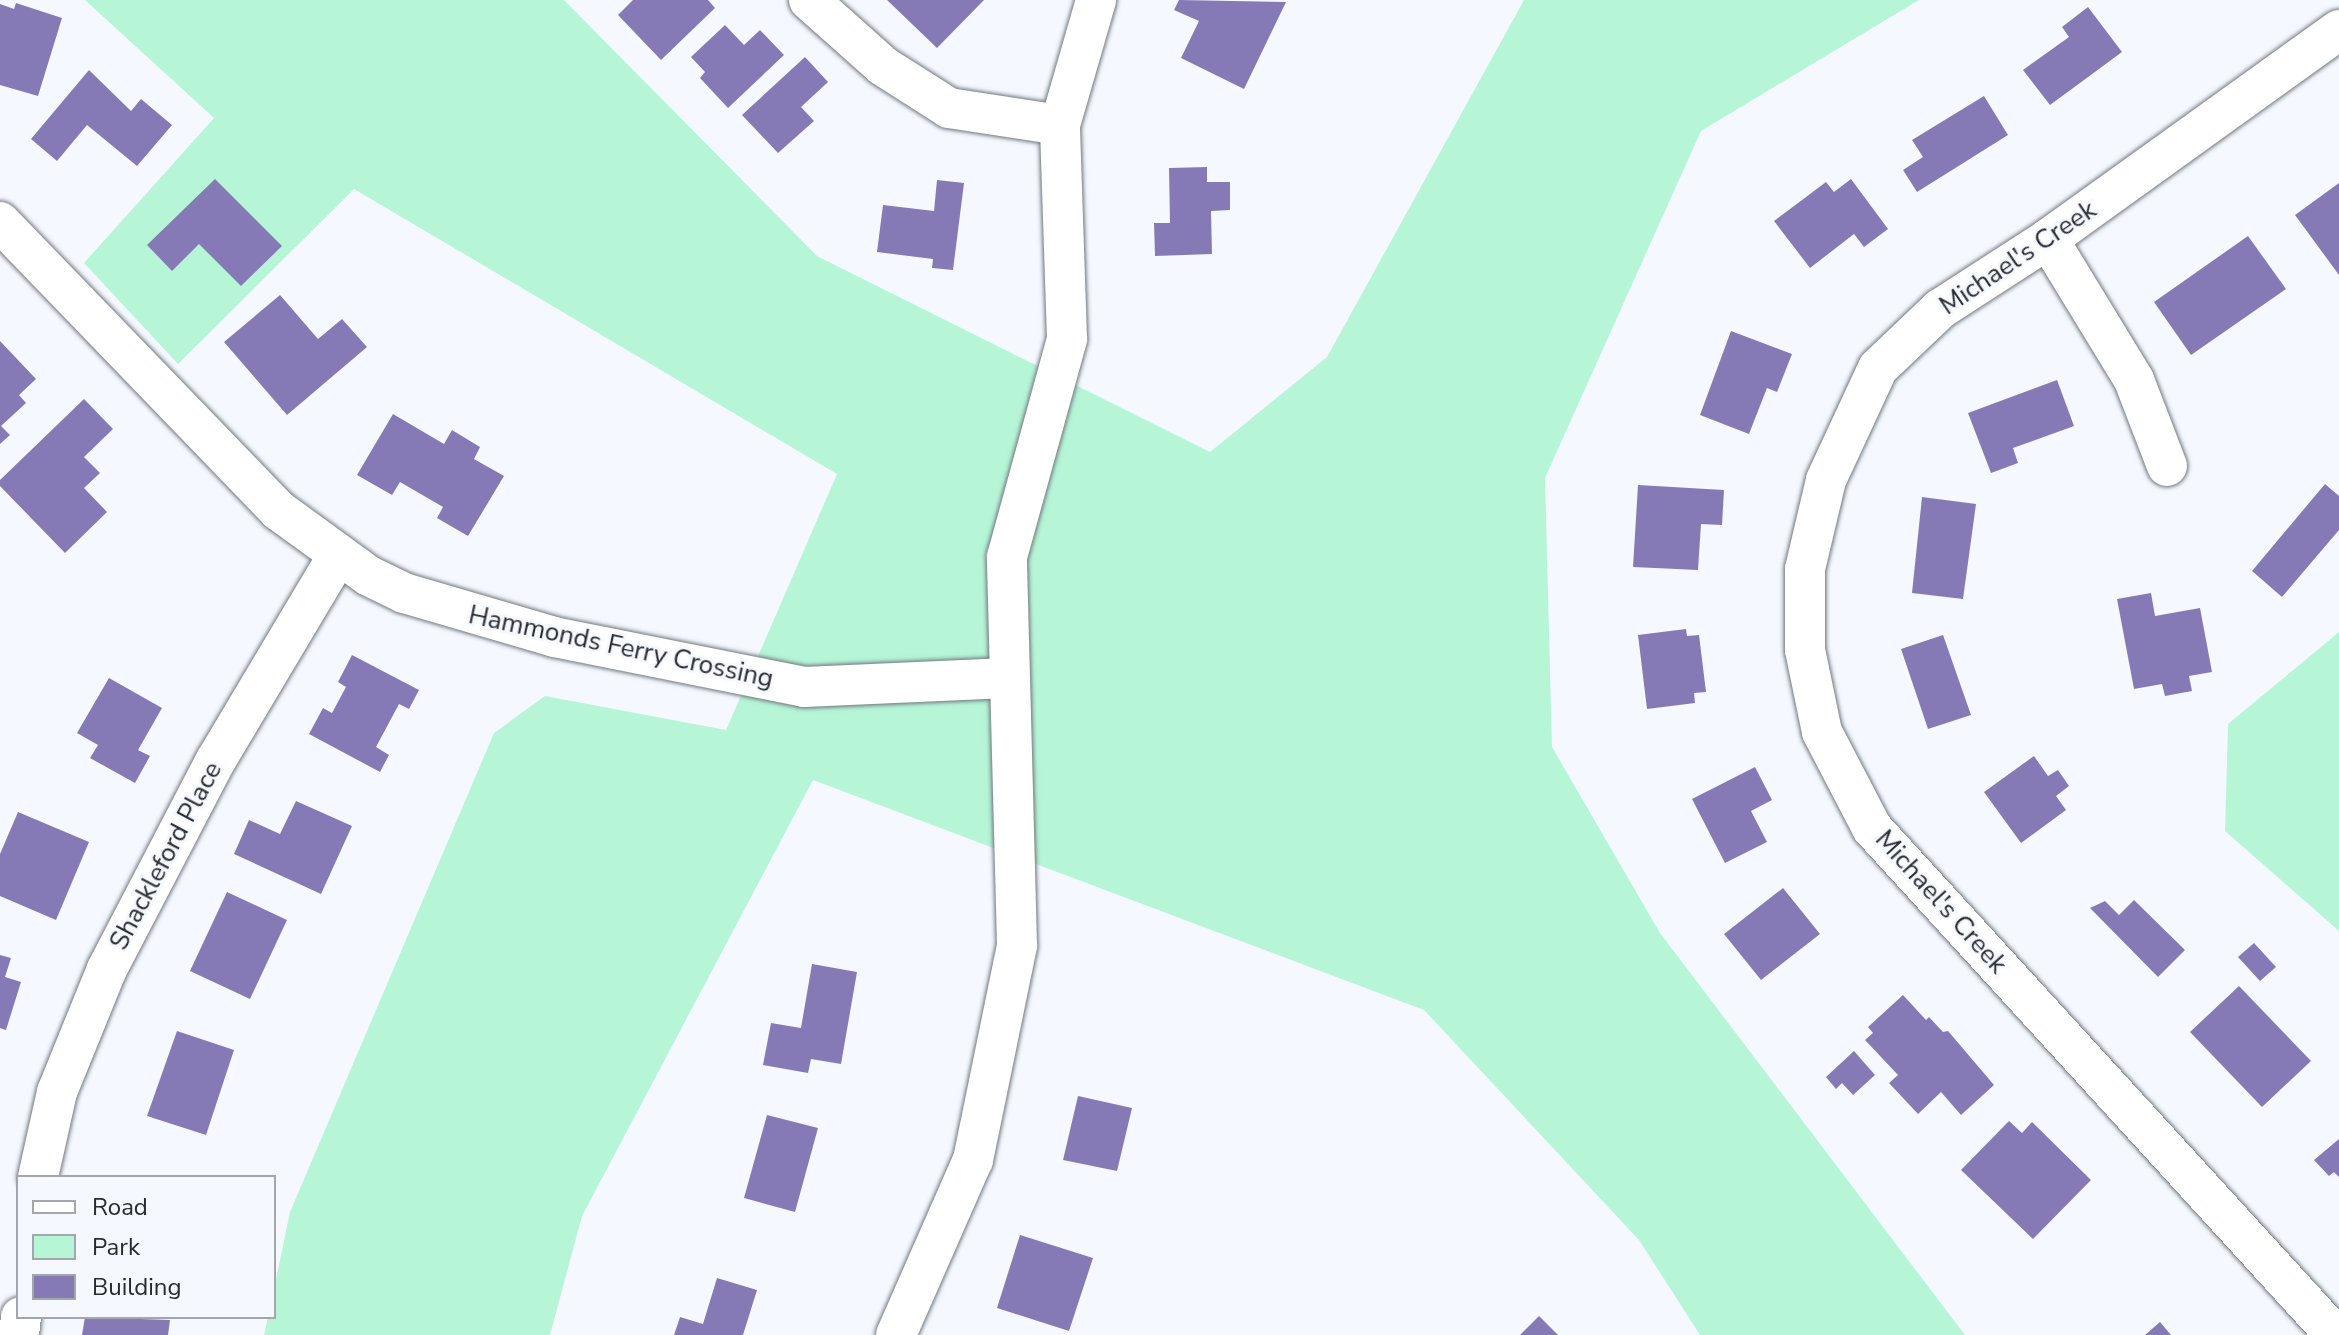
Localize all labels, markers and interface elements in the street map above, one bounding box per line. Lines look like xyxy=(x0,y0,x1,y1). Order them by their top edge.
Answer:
street label: Michael's Creek xyxy=(1934,194,2102,322)
street label: Hammonds Ferry Crossing xyxy=(466,599,776,695)
street label: Shackleford Place xyxy=(103,757,229,955)
street label: Michael's Creek xyxy=(1869,824,2013,980)
legend xyxy=(16,1175,276,1319)
text: Road xyxy=(92,1191,148,1223)
text: Park xyxy=(92,1231,140,1263)
text: Building xyxy=(92,1271,182,1303)

